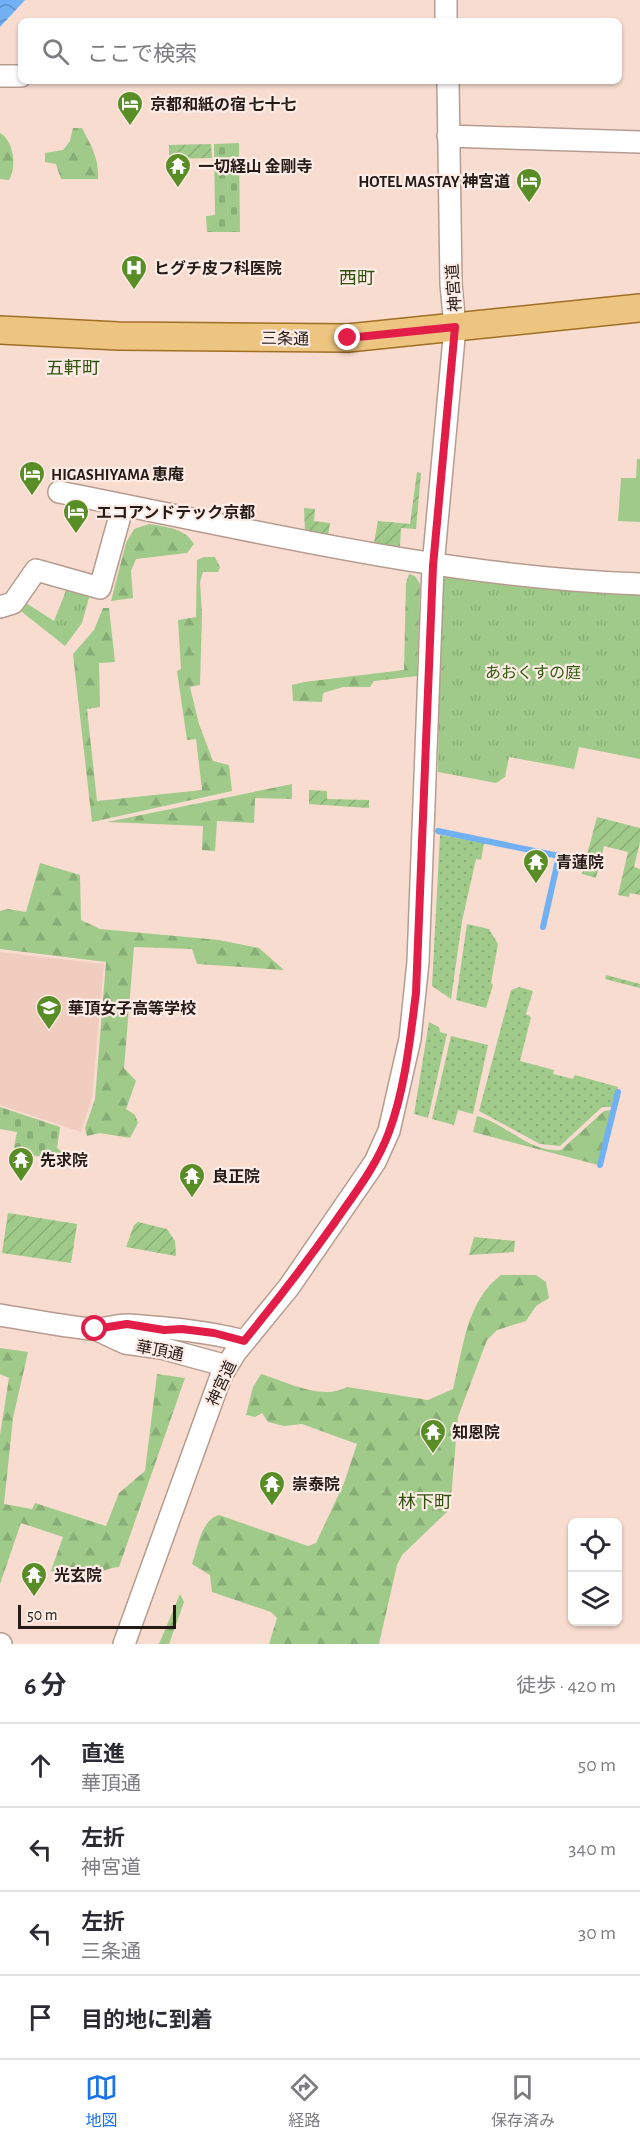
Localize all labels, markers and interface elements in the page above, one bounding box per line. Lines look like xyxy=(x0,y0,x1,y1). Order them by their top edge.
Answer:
search box xyxy=(18,18,622,84)
icon: search xyxy=(39,35,72,68)
text: ここで検索 xyxy=(87,43,197,65)
hotel icon: 京都和紙の宿 七十七 xyxy=(115,89,145,127)
place label: 京都和紙の宿 七十七 xyxy=(150,96,296,113)
temple icon: 一切経山 金剛寺 xyxy=(163,151,193,189)
place label: 一切経山 金剛寺 xyxy=(198,158,312,175)
hotel icon: HOTEL MASTAY 神宮道 xyxy=(514,166,544,204)
place label: HOTEL MASTAY 神宮道 xyxy=(358,172,510,190)
hospital icon: ヒグチ皮フ科医院 xyxy=(119,253,149,291)
place label: ヒグチ皮フ科医院 xyxy=(154,259,282,277)
street label: 神宮道 xyxy=(443,263,464,313)
district label: 西町 xyxy=(339,270,375,288)
route end xyxy=(334,324,360,350)
street label: 三条通 xyxy=(261,330,309,347)
district label: 五軒町 xyxy=(46,359,100,378)
hotel icon: HIGASHIYAMA 恵庵 xyxy=(17,459,47,497)
place label: HIGASHIYAMA 恵庵 xyxy=(51,466,184,483)
hotel icon: エコアンドテック京都 xyxy=(61,497,91,535)
place label: エコアンドテック京都 xyxy=(96,504,255,521)
park label: あおくすの庭 xyxy=(485,664,581,681)
temple icon: 青蓮院 xyxy=(521,847,551,885)
place label: 青蓮院 xyxy=(556,854,604,871)
school or university icon: 華頂女子高等学校 xyxy=(34,993,64,1031)
place label: 華頂女子高等学校 xyxy=(68,1000,196,1017)
temple icon: 先求院 xyxy=(6,1145,36,1183)
place label: 先求院 xyxy=(40,1151,88,1169)
temple icon: 良正院 xyxy=(177,1161,207,1199)
place label: 良正院 xyxy=(212,1168,260,1185)
route start xyxy=(81,1315,107,1341)
street label: 華頂通 xyxy=(135,1338,185,1363)
street label: 神宮道 xyxy=(204,1358,239,1409)
temple icon: 知恩院 xyxy=(418,1417,448,1455)
place label: 知恩院 xyxy=(452,1424,500,1441)
temple icon: 崇泰院 xyxy=(257,1469,287,1507)
place label: 崇泰院 xyxy=(292,1476,340,1493)
district label: 林下町 xyxy=(398,1493,452,1512)
map controls xyxy=(568,1518,622,1626)
button: locate xyxy=(568,1518,622,1572)
temple icon: 光玄院 xyxy=(19,1560,49,1598)
place label: 光玄院 xyxy=(54,1567,102,1584)
button: layers xyxy=(568,1572,622,1626)
scale bar xyxy=(18,1602,176,1630)
text: 50 m xyxy=(27,1607,58,1623)
text: 6 分 xyxy=(24,1673,66,1699)
text: 徒歩 · 420 m xyxy=(516,1676,616,1696)
text: 直進 xyxy=(81,1743,125,1765)
icon: ahead xyxy=(24,1749,57,1782)
text: 50 m xyxy=(578,1755,616,1775)
text: 華頂通 xyxy=(81,1774,141,1794)
text: 左折 xyxy=(81,1827,125,1849)
icon: left xyxy=(24,1833,57,1866)
text: 340 m xyxy=(568,1839,616,1859)
text: 神宮道 xyxy=(81,1858,141,1878)
text: 左折 xyxy=(81,1911,125,1933)
icon: left xyxy=(24,1917,57,1950)
text: 30 m xyxy=(578,1923,616,1943)
text: 三条通 xyxy=(81,1942,141,1962)
icon: arrive xyxy=(24,2001,57,2034)
text: 目的地に到着 xyxy=(81,2009,213,2031)
tab: 地図 xyxy=(85,2071,118,2131)
tab: 経路 xyxy=(288,2071,321,2131)
tab: 保存済み xyxy=(491,2071,555,2131)

